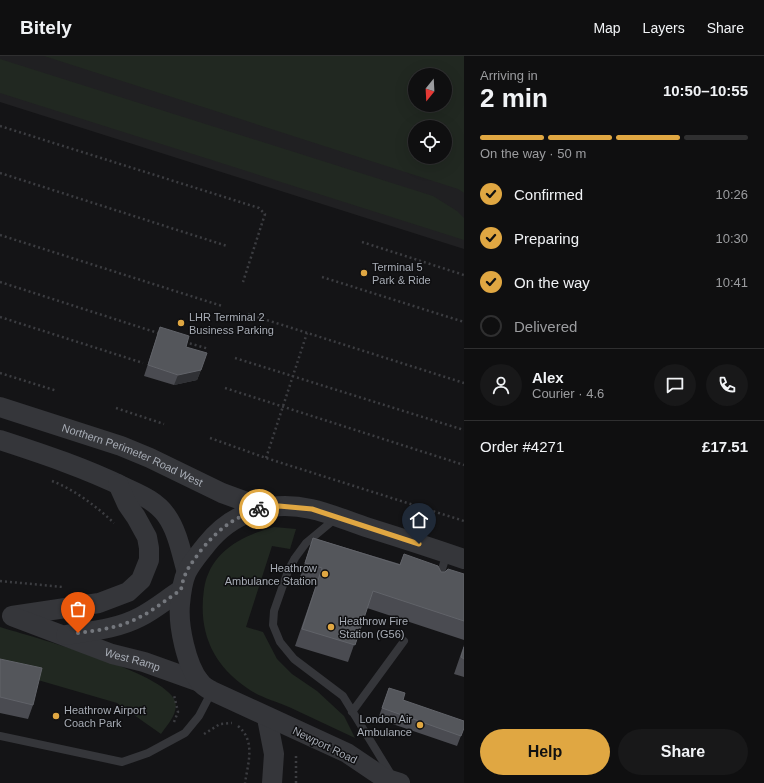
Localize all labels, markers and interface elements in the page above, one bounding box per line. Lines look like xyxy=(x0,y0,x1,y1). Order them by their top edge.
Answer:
text: Bitely xyxy=(20,17,72,38)
text: Map xyxy=(593,20,621,36)
text: Layers xyxy=(643,20,685,36)
text: Share xyxy=(707,20,744,36)
north arrow xyxy=(408,68,452,112)
map controls xyxy=(408,68,452,164)
text: Arriving in xyxy=(480,68,538,83)
text: 10:50–10:55 xyxy=(663,82,748,99)
text: 2 min xyxy=(480,83,548,113)
button: locate xyxy=(408,120,452,164)
text: On the way · 50 m xyxy=(480,146,586,161)
icon: check xyxy=(480,183,502,205)
text: Confirmed xyxy=(514,186,583,203)
text: 10:26 xyxy=(715,187,748,202)
icon: check xyxy=(480,227,502,249)
text: Preparing xyxy=(514,230,579,247)
text: 10:30 xyxy=(715,231,748,246)
place label: Terminal 5 Park & Ride xyxy=(372,261,431,286)
marker: Terminal 5 Park & Ride xyxy=(359,268,369,278)
icon: check xyxy=(480,271,502,293)
text: On the way xyxy=(514,274,590,291)
text: 10:41 xyxy=(715,275,748,290)
place label: LHR Terminal 2 Business Parking xyxy=(189,311,274,336)
marker: LHR Terminal 2 Business Parking xyxy=(176,318,186,328)
text: Delivered xyxy=(514,318,577,335)
button: person xyxy=(480,364,522,406)
button: chat xyxy=(654,364,696,406)
button: phone xyxy=(706,364,748,406)
text: Alex xyxy=(532,369,564,386)
text: Courier · 4.6 xyxy=(532,386,604,401)
street label: Northern Perimeter Road West xyxy=(61,421,205,489)
text: Order #4271 xyxy=(480,438,564,455)
text: £17.51 xyxy=(702,438,748,455)
courier xyxy=(239,489,279,529)
icon: bike xyxy=(248,498,270,520)
pin xyxy=(402,503,436,544)
icon: home xyxy=(408,509,430,531)
place label: Heathrow Ambulance Station xyxy=(225,562,317,587)
marker: Heathrow Ambulance Station xyxy=(320,569,330,579)
pin xyxy=(61,592,95,633)
icon: bag xyxy=(67,598,89,620)
place label: Heathrow Fire Station (G56) xyxy=(339,615,408,640)
marker: Heathrow Fire Station (G56) xyxy=(326,622,336,632)
street label: West Ramp xyxy=(103,646,162,673)
place label: Heathrow Airport Coach Park xyxy=(64,704,146,729)
marker: Heathrow Airport Coach Park xyxy=(51,711,61,721)
place label: London Air Ambulance xyxy=(357,713,412,738)
marker: London Air Ambulance xyxy=(415,720,425,730)
street label: Newport Road xyxy=(291,724,359,766)
button: Help xyxy=(480,729,610,775)
button: Share xyxy=(618,729,748,775)

